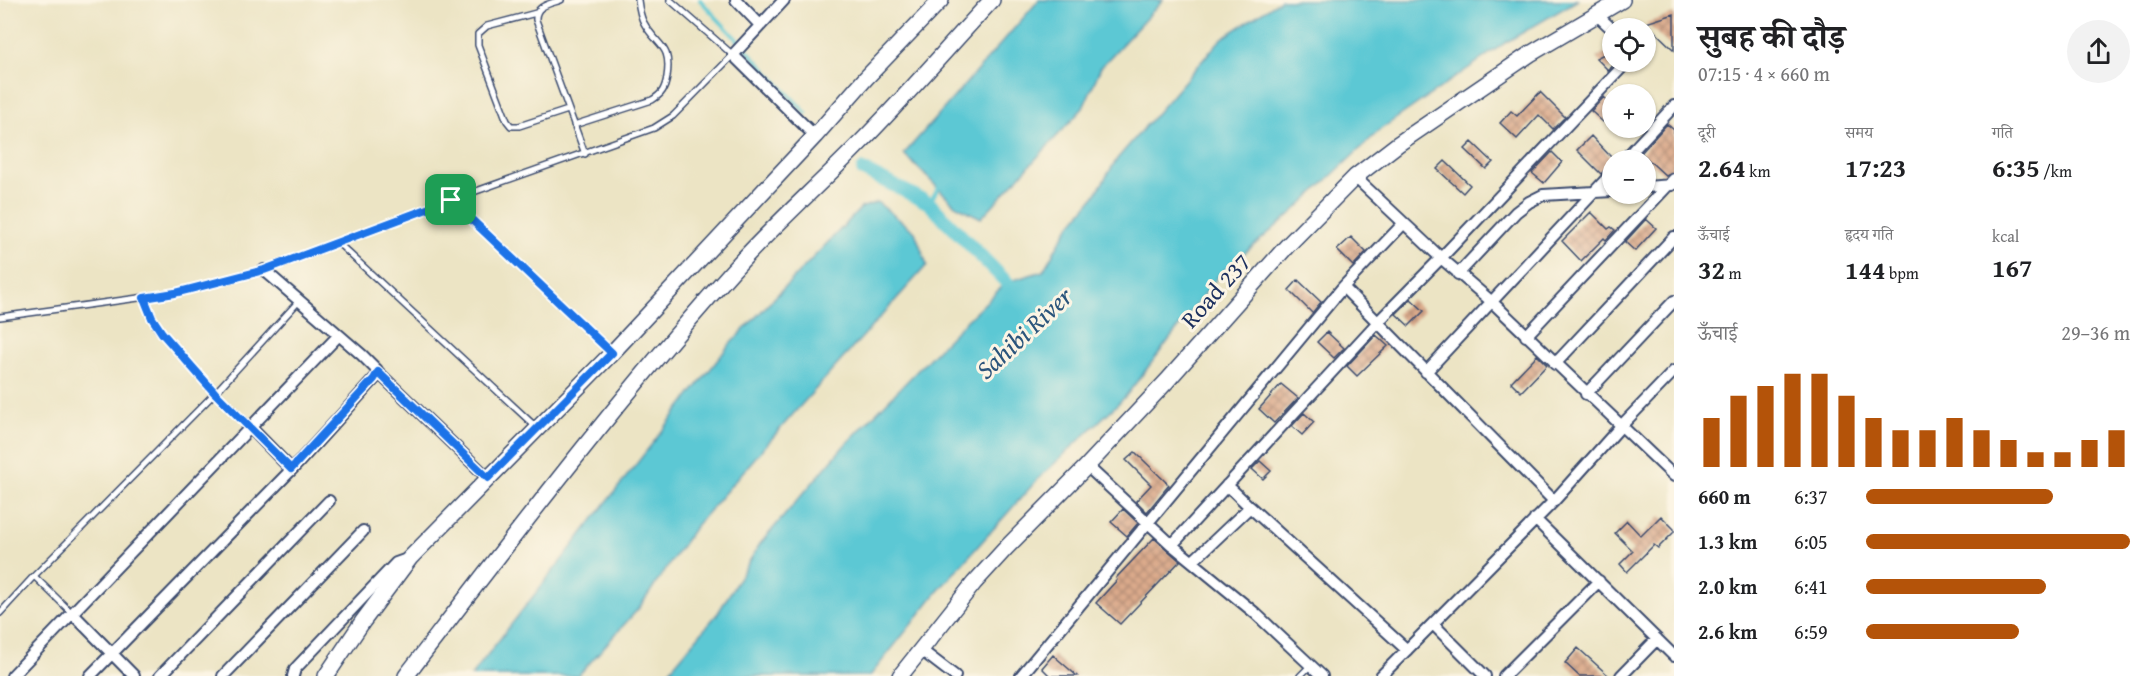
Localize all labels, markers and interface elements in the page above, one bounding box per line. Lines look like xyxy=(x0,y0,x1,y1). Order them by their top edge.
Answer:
text: सुबह की दौड़ xyxy=(1698,12,1845,60)
map controls xyxy=(1602,18,1656,204)
button: locate xyxy=(1602,18,1656,72)
button: share xyxy=(2067,20,2130,83)
text: 07:15 · 4 × 660 m xyxy=(1698,59,1830,88)
button: + xyxy=(1602,84,1656,138)
text: दूरी xyxy=(1698,120,1715,144)
text: समय xyxy=(1845,120,1873,144)
text: गति xyxy=(1992,120,2013,144)
text: 2.64 xyxy=(1698,148,1746,187)
text: 17:23 xyxy=(1845,148,1906,187)
text: 6:35 xyxy=(1992,148,2040,187)
button: − xyxy=(1602,150,1656,204)
text: km xyxy=(1746,159,1770,183)
text: /km xyxy=(2040,159,2072,183)
pin xyxy=(425,174,476,225)
icon: arrive xyxy=(434,183,467,216)
text: ऊँचाई xyxy=(1698,222,1730,246)
text: हृदय गति xyxy=(1845,222,1893,246)
text: kcal xyxy=(1992,224,2019,248)
street label: Road 237 xyxy=(1172,245,1259,336)
text: 167 xyxy=(1992,248,2032,287)
text: 32 xyxy=(1698,250,1725,289)
text: 144 xyxy=(1845,250,1885,289)
text: m xyxy=(1725,261,1742,285)
text: bpm xyxy=(1885,261,1919,285)
water label: Sahibi River xyxy=(966,277,1082,388)
text: ऊँचाई xyxy=(1698,318,1737,347)
text: 29–36 m xyxy=(2061,318,2130,347)
text: 660 m xyxy=(1698,482,1751,511)
text: 6:37 xyxy=(1794,482,1828,511)
text: 1.3 km xyxy=(1698,527,1757,556)
text: 6:05 xyxy=(1794,527,1828,556)
text: 2.0 km xyxy=(1698,572,1757,601)
text: 6:41 xyxy=(1794,572,1828,601)
text: 2.6 km xyxy=(1698,617,1757,646)
text: 6:59 xyxy=(1794,617,1828,646)

